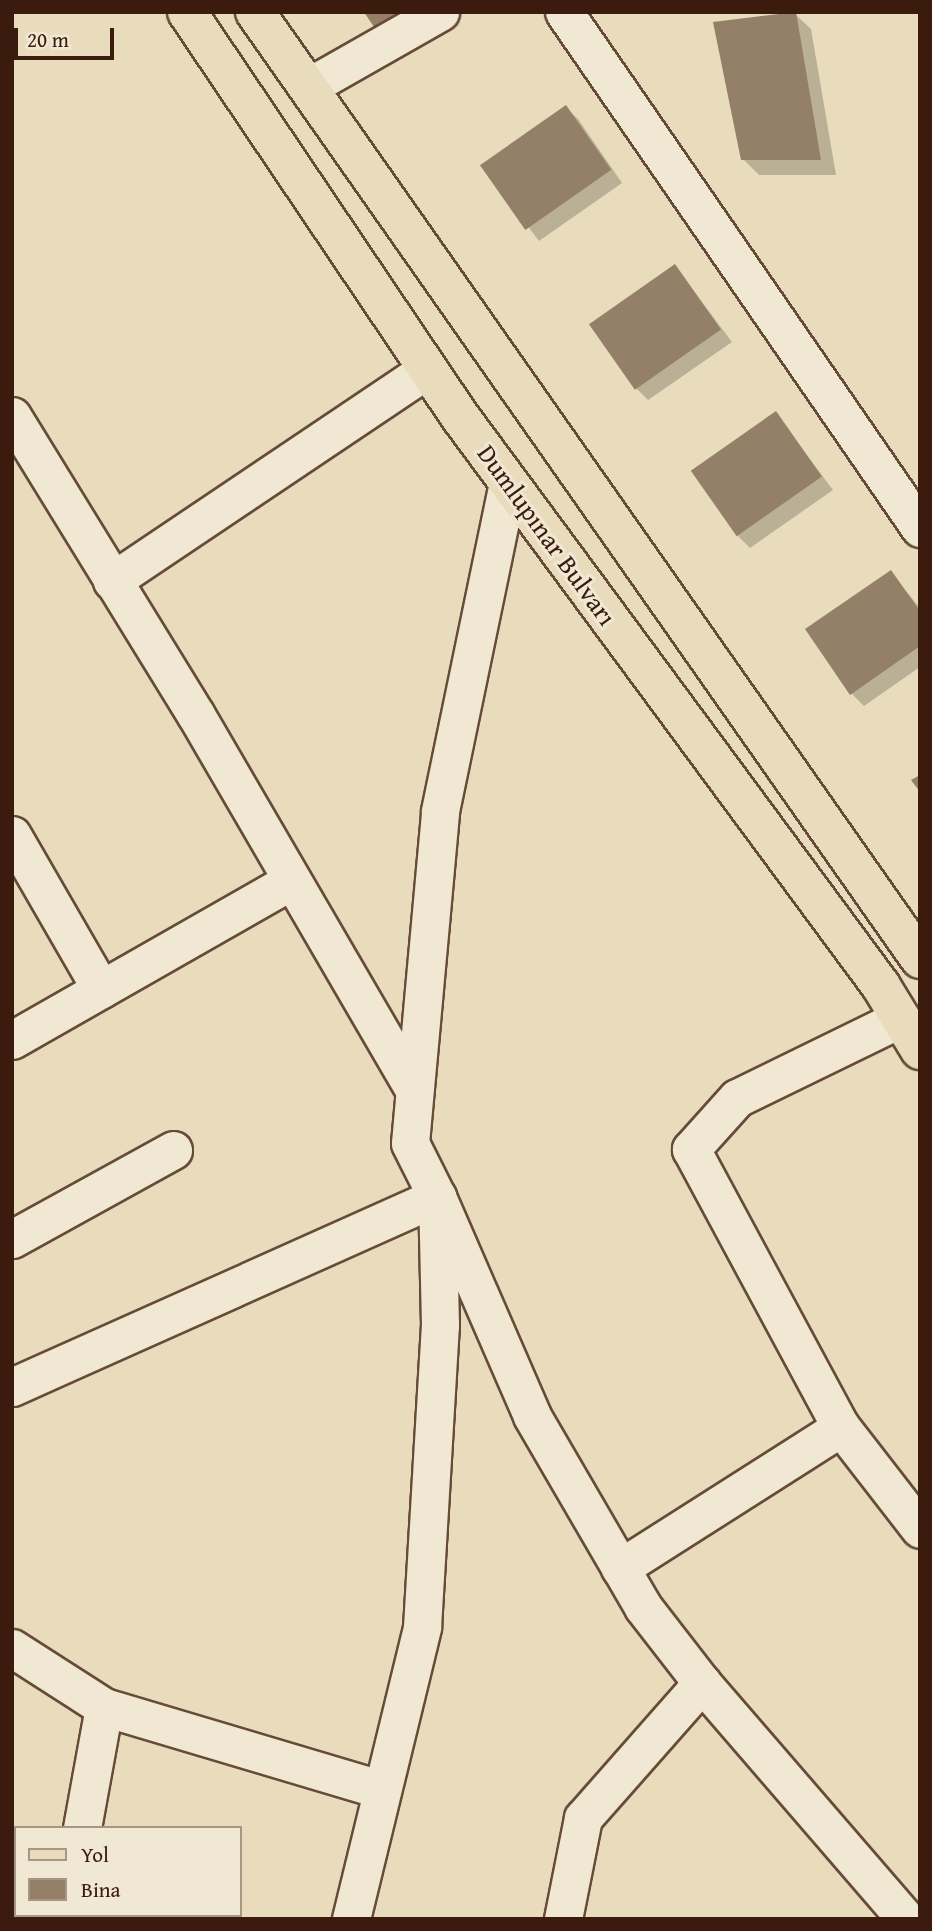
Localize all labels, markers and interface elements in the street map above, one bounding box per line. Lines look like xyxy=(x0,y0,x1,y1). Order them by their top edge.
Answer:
scale bar xyxy=(18,14,117,58)
text: 20 m xyxy=(27,24,69,55)
street label: Dumlupınar Bulvarı xyxy=(471,438,623,632)
legend xyxy=(14,1826,242,1917)
text: Yol xyxy=(81,1839,109,1870)
text: Bina xyxy=(81,1874,121,1905)

